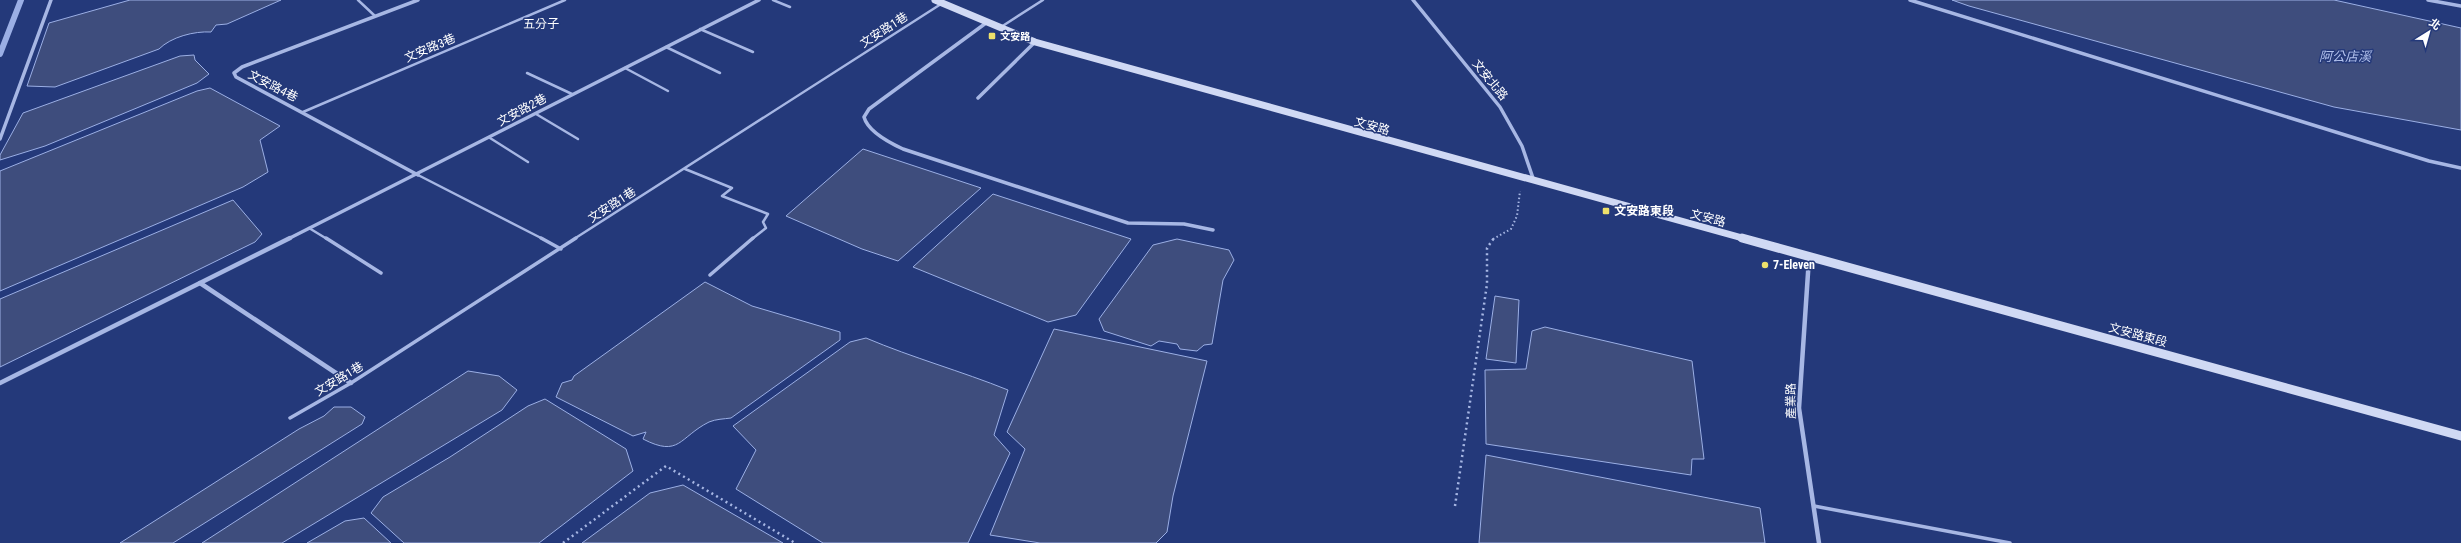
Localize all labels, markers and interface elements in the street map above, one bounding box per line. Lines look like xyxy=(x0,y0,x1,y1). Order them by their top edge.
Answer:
street label: 文安路1巷 xyxy=(858,9,910,51)
north arrow xyxy=(2409,12,2449,52)
text: 北 xyxy=(2426,16,2443,33)
district label: 五分子 xyxy=(523,17,559,31)
street label: 文安路3巷 xyxy=(402,31,458,65)
marker: 文安路 xyxy=(987,31,997,41)
place label: 文安路 xyxy=(1000,31,1031,42)
water label: 阿公店溪 xyxy=(2319,49,2373,64)
street label: 文安北路 xyxy=(1469,57,1511,103)
street label: 文安路4巷 xyxy=(246,68,300,104)
street label: 文安路2巷 xyxy=(495,91,549,129)
street label: 文安路 xyxy=(1353,114,1391,138)
street label: 文安路1巷 xyxy=(586,184,638,226)
place label: 文安路東段 xyxy=(1614,204,1674,218)
marker: 文安路東段 xyxy=(1601,206,1611,216)
street label: 文安路 xyxy=(1689,207,1727,229)
place label: 7-Eleven xyxy=(1773,258,1815,272)
marker: 7-Eleven xyxy=(1760,260,1770,270)
street label: 文安路東段 xyxy=(2107,320,2169,350)
street label: 文安路1巷 xyxy=(312,359,366,399)
street label: 產業路 xyxy=(1784,383,1798,419)

